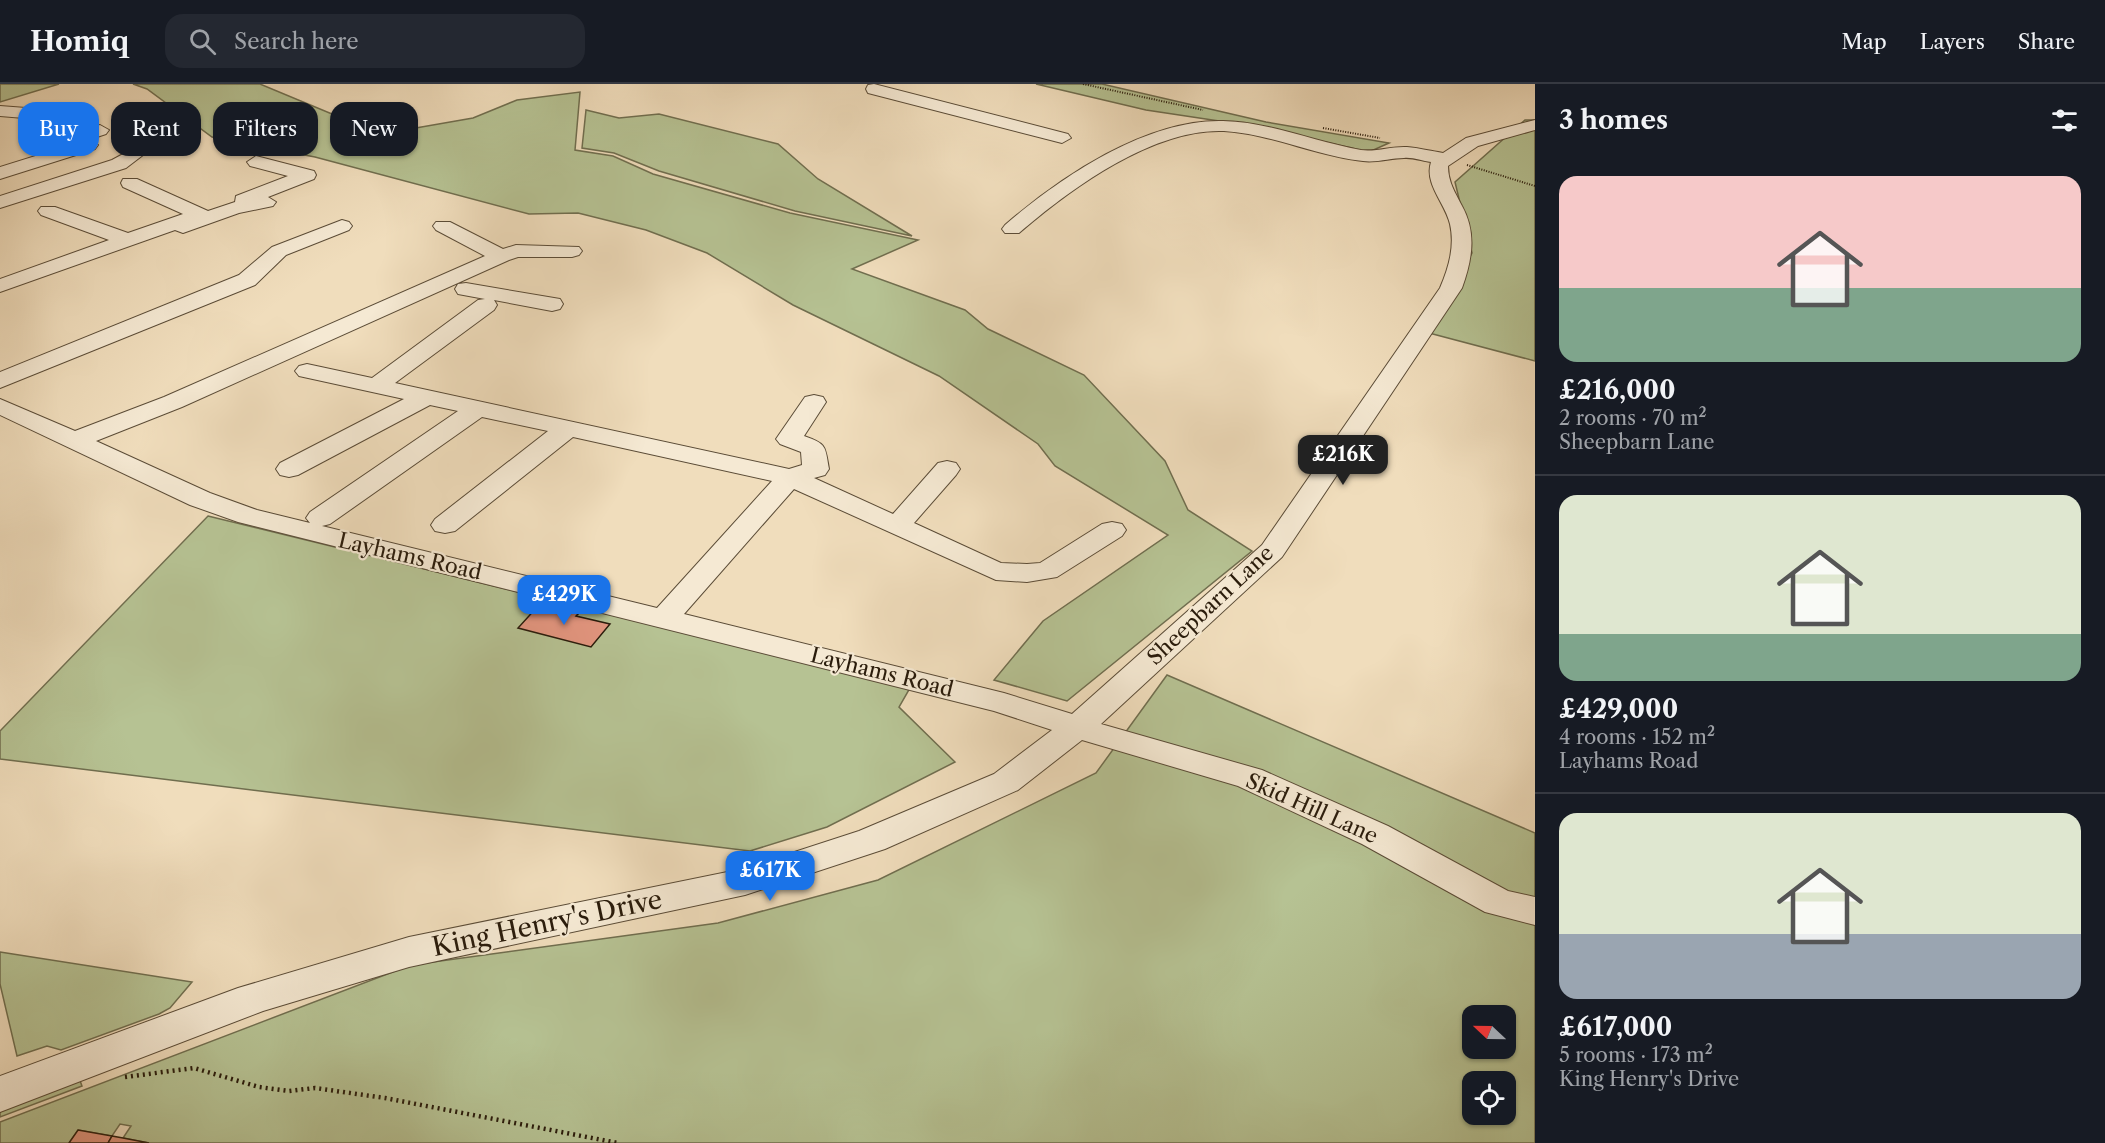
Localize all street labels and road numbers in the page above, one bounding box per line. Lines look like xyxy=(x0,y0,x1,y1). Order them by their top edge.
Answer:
street label: Layhams Road xyxy=(336,527,484,585)
street label: Sheepbarn Lane xyxy=(1142,540,1278,670)
street label: Layhams Road xyxy=(808,642,956,702)
street label: Skid Hill Lane xyxy=(1242,768,1382,848)
street label: King Henry's Drive xyxy=(429,883,665,963)

